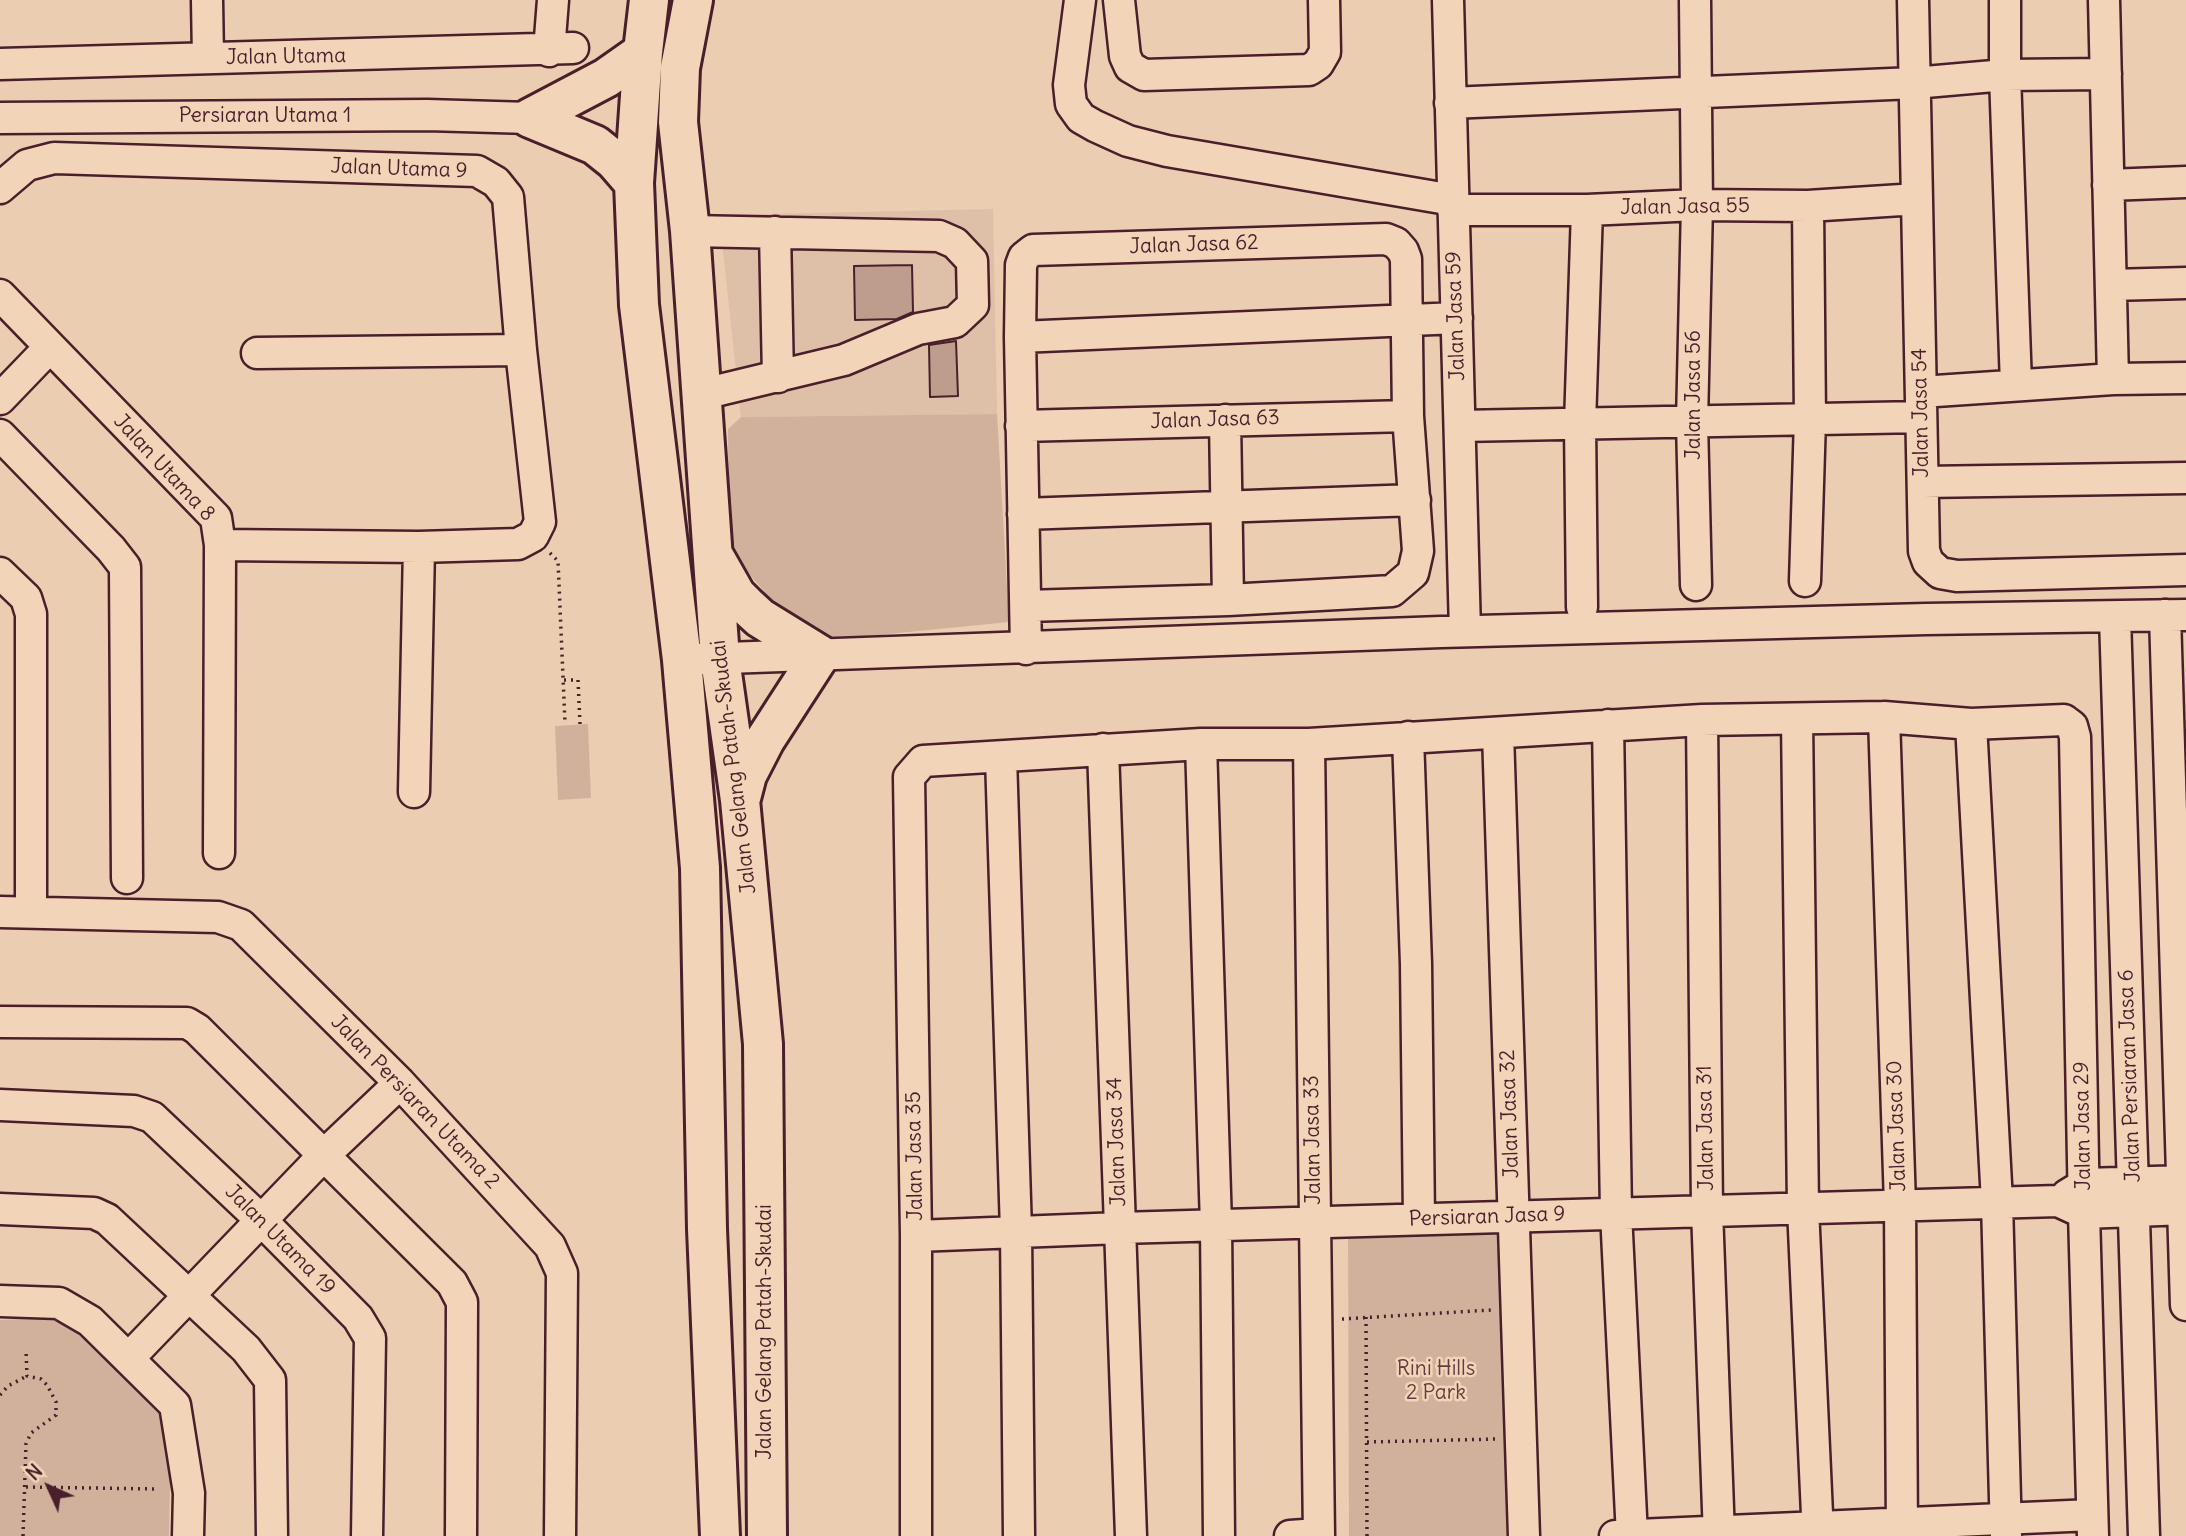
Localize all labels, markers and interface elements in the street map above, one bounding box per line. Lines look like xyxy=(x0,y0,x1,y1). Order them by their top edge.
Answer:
street label: Jalan Utama xyxy=(226,43,346,71)
street label: Persiaran Utama 1 xyxy=(179,103,351,129)
street label: Jalan Utama 9 xyxy=(330,154,468,184)
street label: Jalan Jasa 55 xyxy=(1620,193,1750,221)
street label: Jalan Jasa 62 xyxy=(1129,230,1259,260)
street label: Jalan Jasa 59 xyxy=(1441,251,1471,381)
street label: Jalan Jasa 56 xyxy=(1681,330,1707,460)
street label: Jalan Jasa 54 xyxy=(1907,348,1935,478)
street label: Jalan Jasa 63 xyxy=(1150,405,1280,435)
street label: Jalan Utama 8 xyxy=(108,409,220,527)
street label: Jalan Gelang Patah-Skudai xyxy=(706,639,762,895)
street label: Jalan Persiaran Jasa 6 xyxy=(2114,969,2146,1183)
street label: Jalan Persiaran Utama 2 xyxy=(325,1010,505,1194)
street label: Jalan Jasa 32 xyxy=(1495,1049,1525,1179)
street label: Jalan Jasa 30 xyxy=(1882,1060,1912,1192)
street label: Jalan Jasa 29 xyxy=(2069,1061,2097,1191)
street label: Jalan Jasa 31 xyxy=(1692,1065,1720,1191)
street label: Jalan Jasa 33 xyxy=(1299,1075,1327,1205)
street label: Jalan Jasa 34 xyxy=(1102,1077,1132,1207)
street label: Jalan Jasa 35 xyxy=(901,1091,929,1221)
street label: Jalan Utama 19 xyxy=(220,1180,340,1300)
street label: Persiaran Jasa 9 xyxy=(1408,1202,1566,1232)
street label: Jalan Gelang Patah-Skudai xyxy=(752,1204,778,1460)
park label: Rini Hills 2 Park xyxy=(1397,1356,1475,1406)
north arrow xyxy=(14,1452,84,1522)
text: N xyxy=(21,1459,47,1485)

